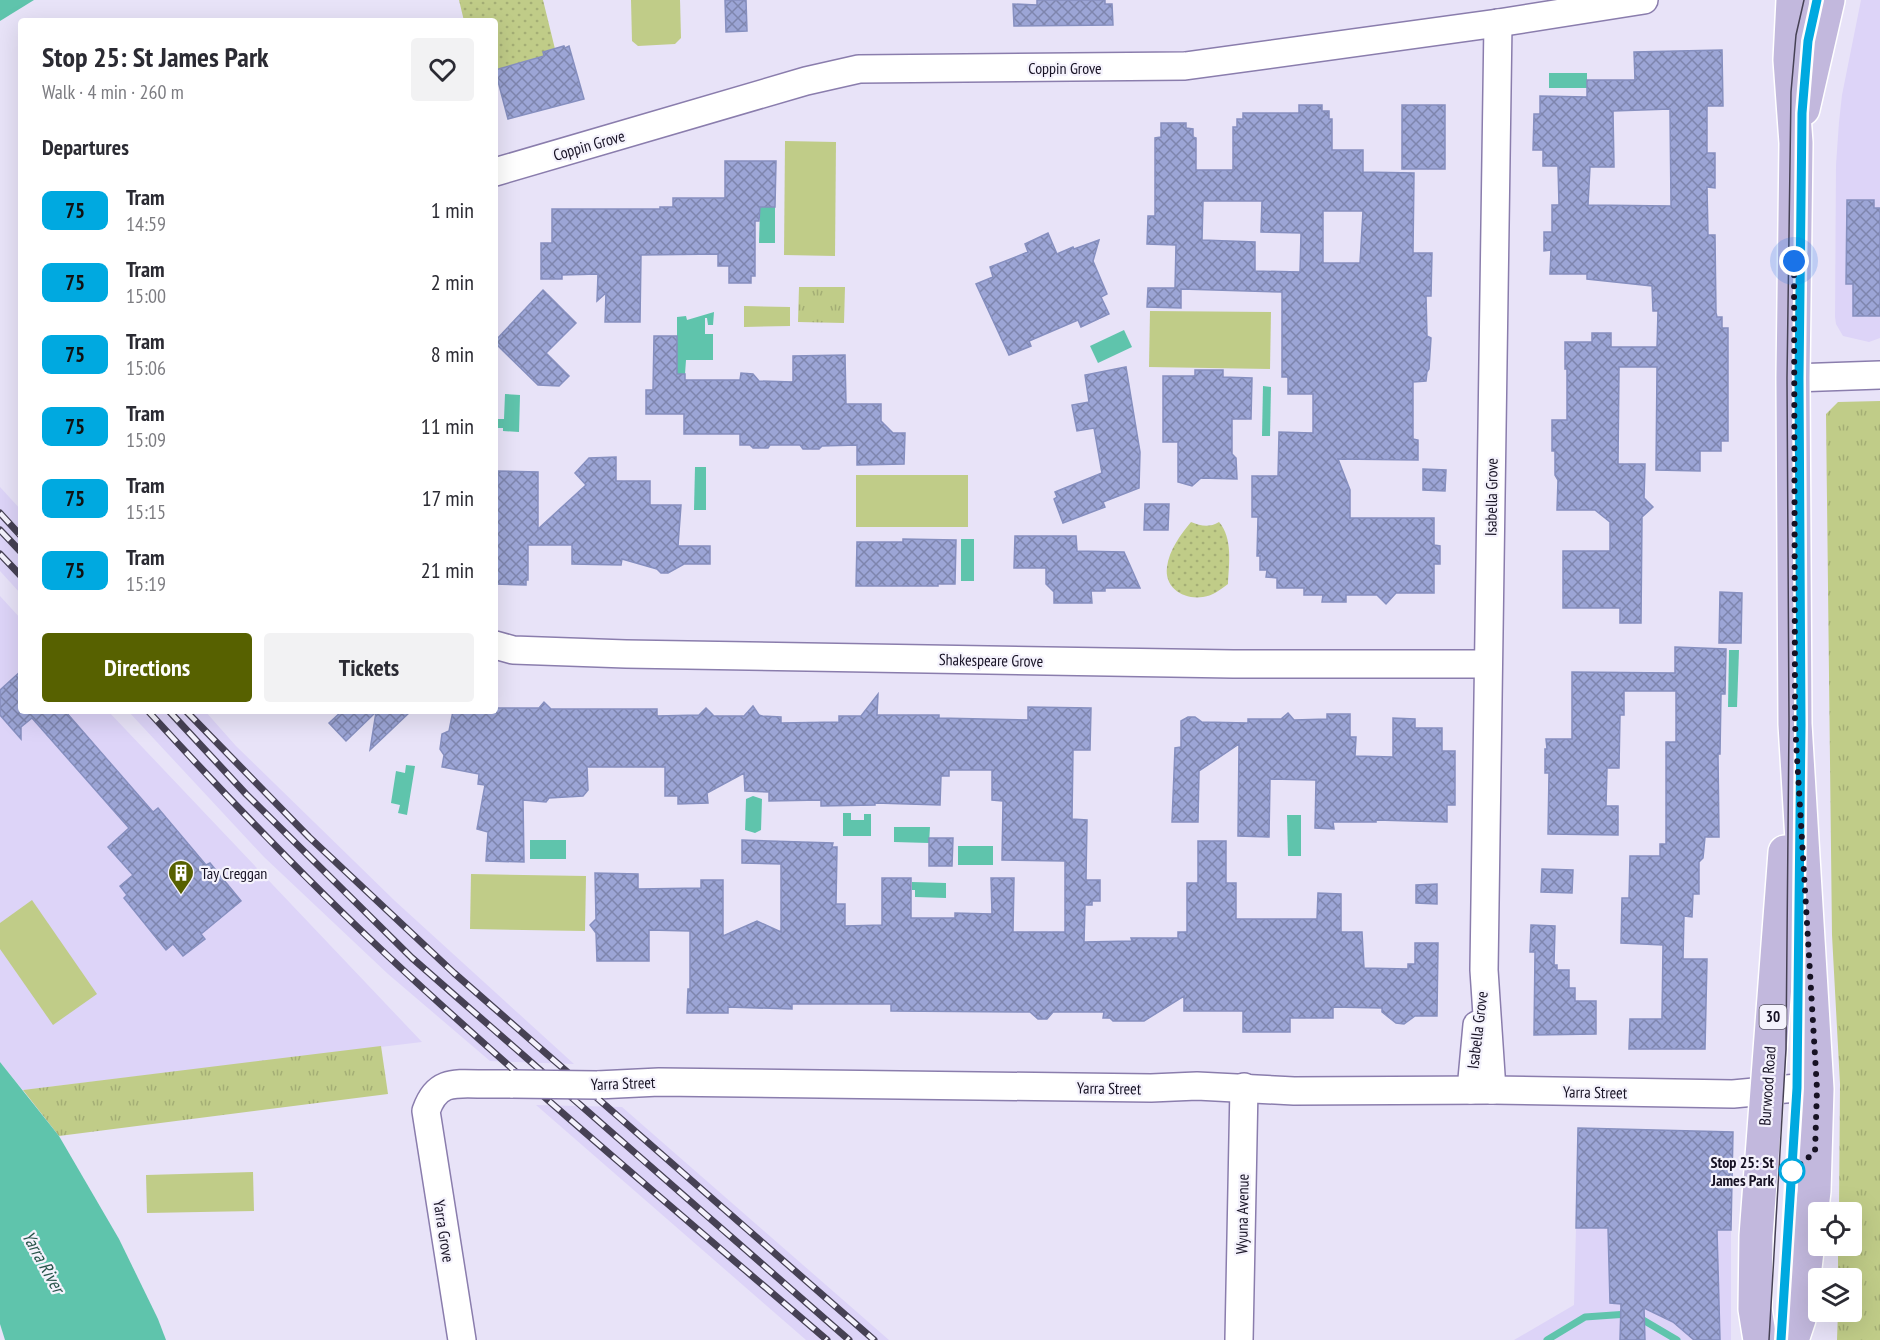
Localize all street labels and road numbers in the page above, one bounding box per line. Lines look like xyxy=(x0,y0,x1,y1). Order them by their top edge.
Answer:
street label: Coppin Grove xyxy=(1028,58,1102,78)
street label: Coppin Grove xyxy=(551,125,627,165)
street label: Isabella Grove xyxy=(1480,458,1502,536)
street label: Shakespeare Grove xyxy=(939,649,1043,671)
street label: Isabella Grove xyxy=(1462,990,1492,1070)
road number: 30 xyxy=(1760,1005,1786,1029)
street label: Burwood Road xyxy=(1754,1046,1780,1126)
street label: Yarra Street xyxy=(590,1072,656,1094)
street label: Yarra Street xyxy=(1077,1077,1142,1099)
street label: Yarra Street xyxy=(1563,1081,1628,1103)
street label: Wyuna Avenue xyxy=(1231,1174,1253,1254)
street label: Yarra Grove xyxy=(429,1198,459,1264)

